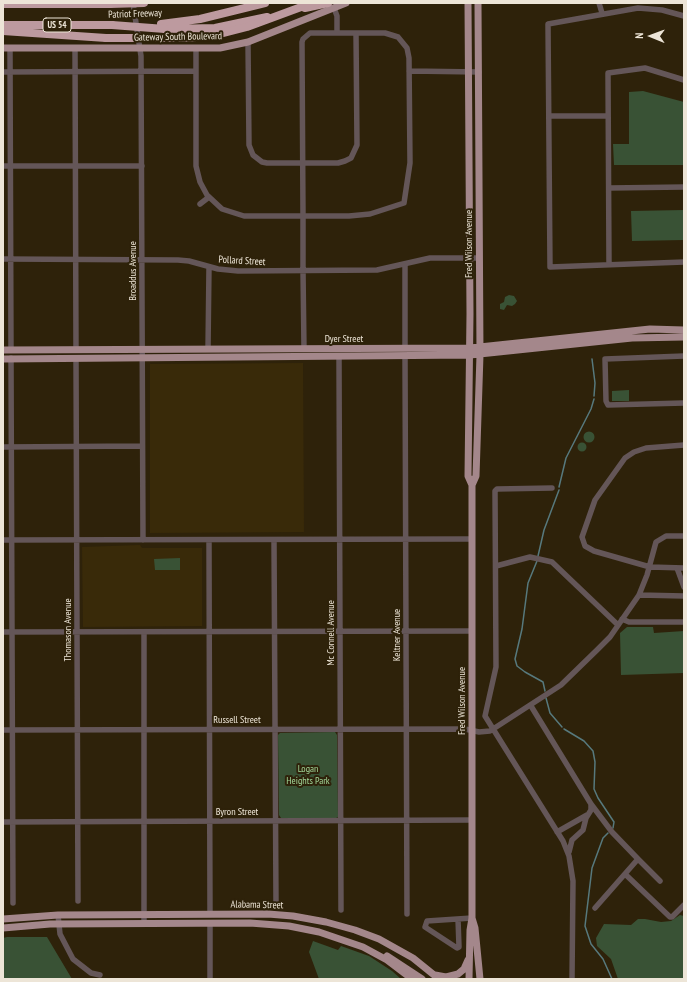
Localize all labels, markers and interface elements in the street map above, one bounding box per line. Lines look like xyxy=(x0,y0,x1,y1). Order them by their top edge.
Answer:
street label: Patriot Freeway xyxy=(108,7,162,21)
north arrow xyxy=(631,16,671,56)
road number: US 54 xyxy=(43,18,71,32)
street label: Gateway South Boulevard xyxy=(134,30,222,44)
text: N xyxy=(632,33,646,39)
street label: Fred Wilson Avenue xyxy=(463,210,475,278)
street label: Broaddus Avenue xyxy=(127,241,139,301)
street label: Pollard Street xyxy=(218,254,266,268)
street label: Dyer Street xyxy=(325,333,363,345)
street label: Thomason Avenue xyxy=(62,598,74,662)
street label: Mc Connell Avenue xyxy=(325,600,337,666)
street label: Keltner Avenue xyxy=(391,609,403,661)
street label: Fred Wilson Avenue xyxy=(456,667,468,735)
street label: Russell Street xyxy=(213,714,261,726)
park label: Logan Heights Park xyxy=(286,763,330,786)
street label: Byron Street xyxy=(216,806,258,818)
street label: Alabama Street xyxy=(231,899,283,911)

